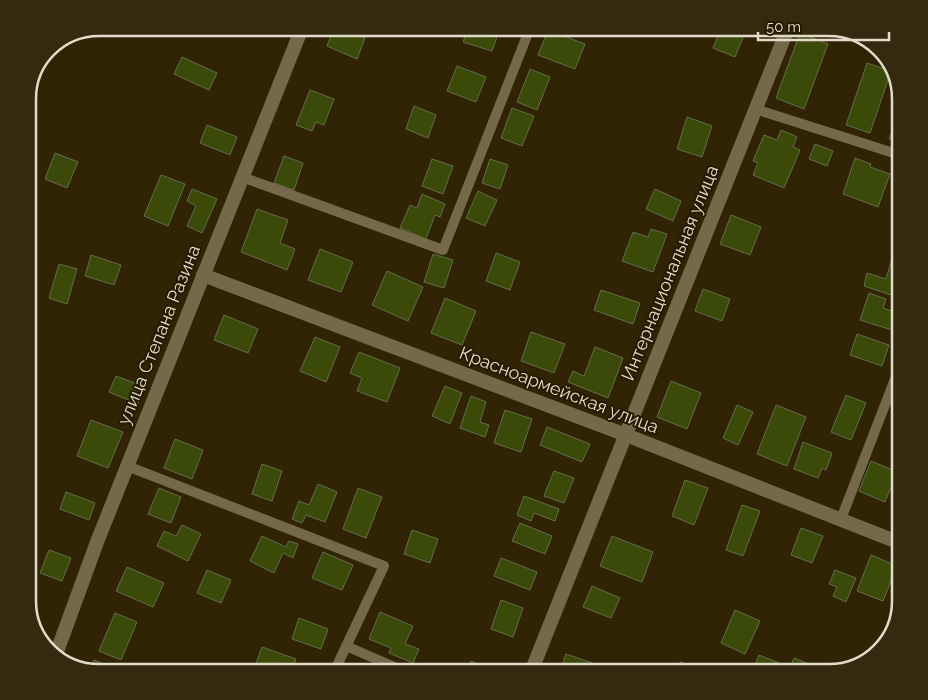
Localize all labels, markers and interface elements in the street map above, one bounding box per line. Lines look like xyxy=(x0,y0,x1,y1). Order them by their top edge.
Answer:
scale bar xyxy=(758,10,889,42)
text: 50 m xyxy=(766,18,801,36)
street label: Интернациональная улица xyxy=(617,162,722,384)
street label: улица Степана Разина xyxy=(113,242,204,428)
street label: Красноармейская улица xyxy=(457,342,662,437)

